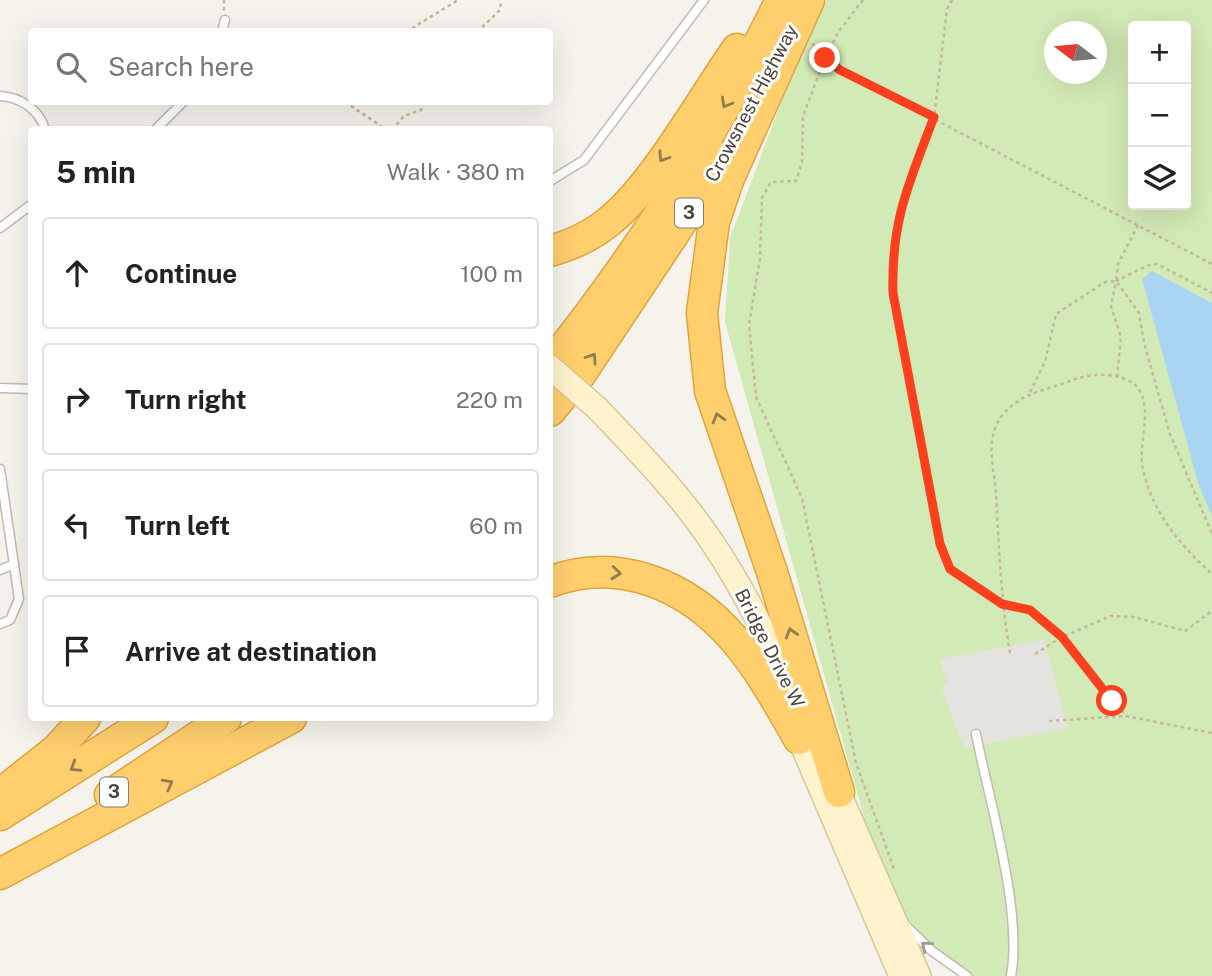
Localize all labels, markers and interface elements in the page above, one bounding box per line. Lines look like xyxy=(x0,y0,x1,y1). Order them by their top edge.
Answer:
street label: Crowsnest Highway xyxy=(700,21,802,185)
north arrow xyxy=(1044,21,1107,84)
map controls xyxy=(1128,21,1191,210)
button: + xyxy=(1128,21,1191,84)
search box xyxy=(28,28,553,105)
route end xyxy=(809,42,840,73)
icon: search xyxy=(52,48,90,86)
text: Search here xyxy=(108,51,254,82)
button: − xyxy=(1128,84,1191,147)
one-way arrow xyxy=(721,96,734,108)
button: layers xyxy=(1128,147,1191,210)
one-way arrow xyxy=(658,149,671,162)
text: 5 min xyxy=(56,154,136,190)
text: Walk · 380 m xyxy=(387,158,525,185)
road number: 3 xyxy=(675,198,703,228)
icon: ahead xyxy=(58,254,96,292)
text: Continue xyxy=(125,258,237,289)
text: 100 m xyxy=(460,260,523,287)
one-way arrow xyxy=(584,353,596,366)
icon: right xyxy=(58,380,96,418)
text: Turn right xyxy=(125,384,247,415)
text: 220 m xyxy=(456,386,523,413)
one-way arrow xyxy=(712,412,727,424)
icon: left xyxy=(58,506,96,544)
text: Turn left xyxy=(125,510,230,541)
text: 60 m xyxy=(469,512,523,539)
one-way arrow xyxy=(610,565,622,580)
street label: Bridge Drive W xyxy=(731,585,809,711)
one-way arrow xyxy=(784,628,799,640)
icon: arrive xyxy=(58,632,96,670)
text: Arrive at destination xyxy=(125,636,377,667)
route start xyxy=(1096,685,1127,716)
one-way arrow xyxy=(69,759,82,772)
road number: 3 xyxy=(100,778,128,806)
one-way arrow xyxy=(161,779,173,792)
one-way arrow xyxy=(921,941,934,954)

